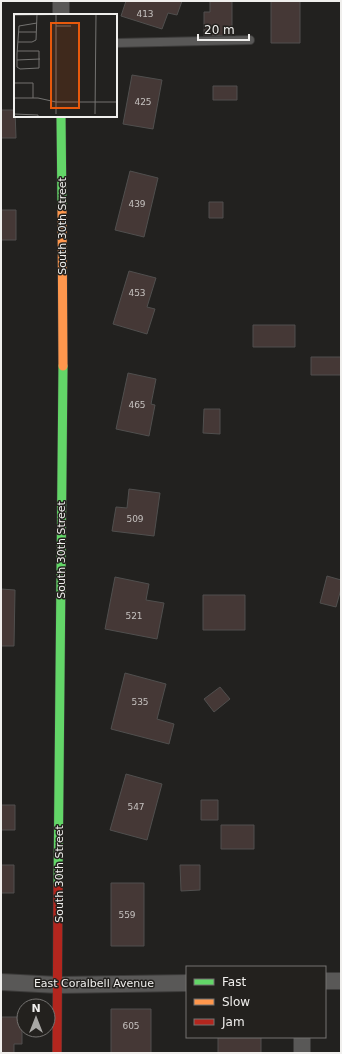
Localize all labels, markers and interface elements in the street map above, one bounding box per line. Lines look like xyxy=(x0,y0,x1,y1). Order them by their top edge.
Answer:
house number: 413 xyxy=(136,9,154,19)
inset map xyxy=(14,14,117,117)
scale bar xyxy=(198,16,249,42)
text: 20 m xyxy=(204,23,235,37)
house number: 425 xyxy=(134,97,152,107)
street label: South 30th Street xyxy=(56,176,69,275)
house number: 439 xyxy=(128,199,146,209)
house number: 453 xyxy=(128,288,146,298)
house number: 465 xyxy=(128,400,146,410)
street label: South 30th Street xyxy=(55,500,68,599)
house number: 509 xyxy=(126,514,144,524)
house number: 521 xyxy=(125,611,143,621)
house number: 535 xyxy=(131,697,149,707)
house number: 547 xyxy=(127,802,145,812)
street label: South 30th Street xyxy=(53,824,66,923)
house number: 559 xyxy=(118,910,136,920)
legend xyxy=(186,966,326,1038)
text: Fast xyxy=(222,975,246,989)
street label: East Coralbell Avenue xyxy=(34,977,154,990)
text: Slow xyxy=(222,995,250,1009)
north arrow xyxy=(16,998,56,1038)
text: N xyxy=(31,1002,41,1015)
text: Jam xyxy=(221,1015,245,1029)
house number: 605 xyxy=(122,1021,140,1031)

